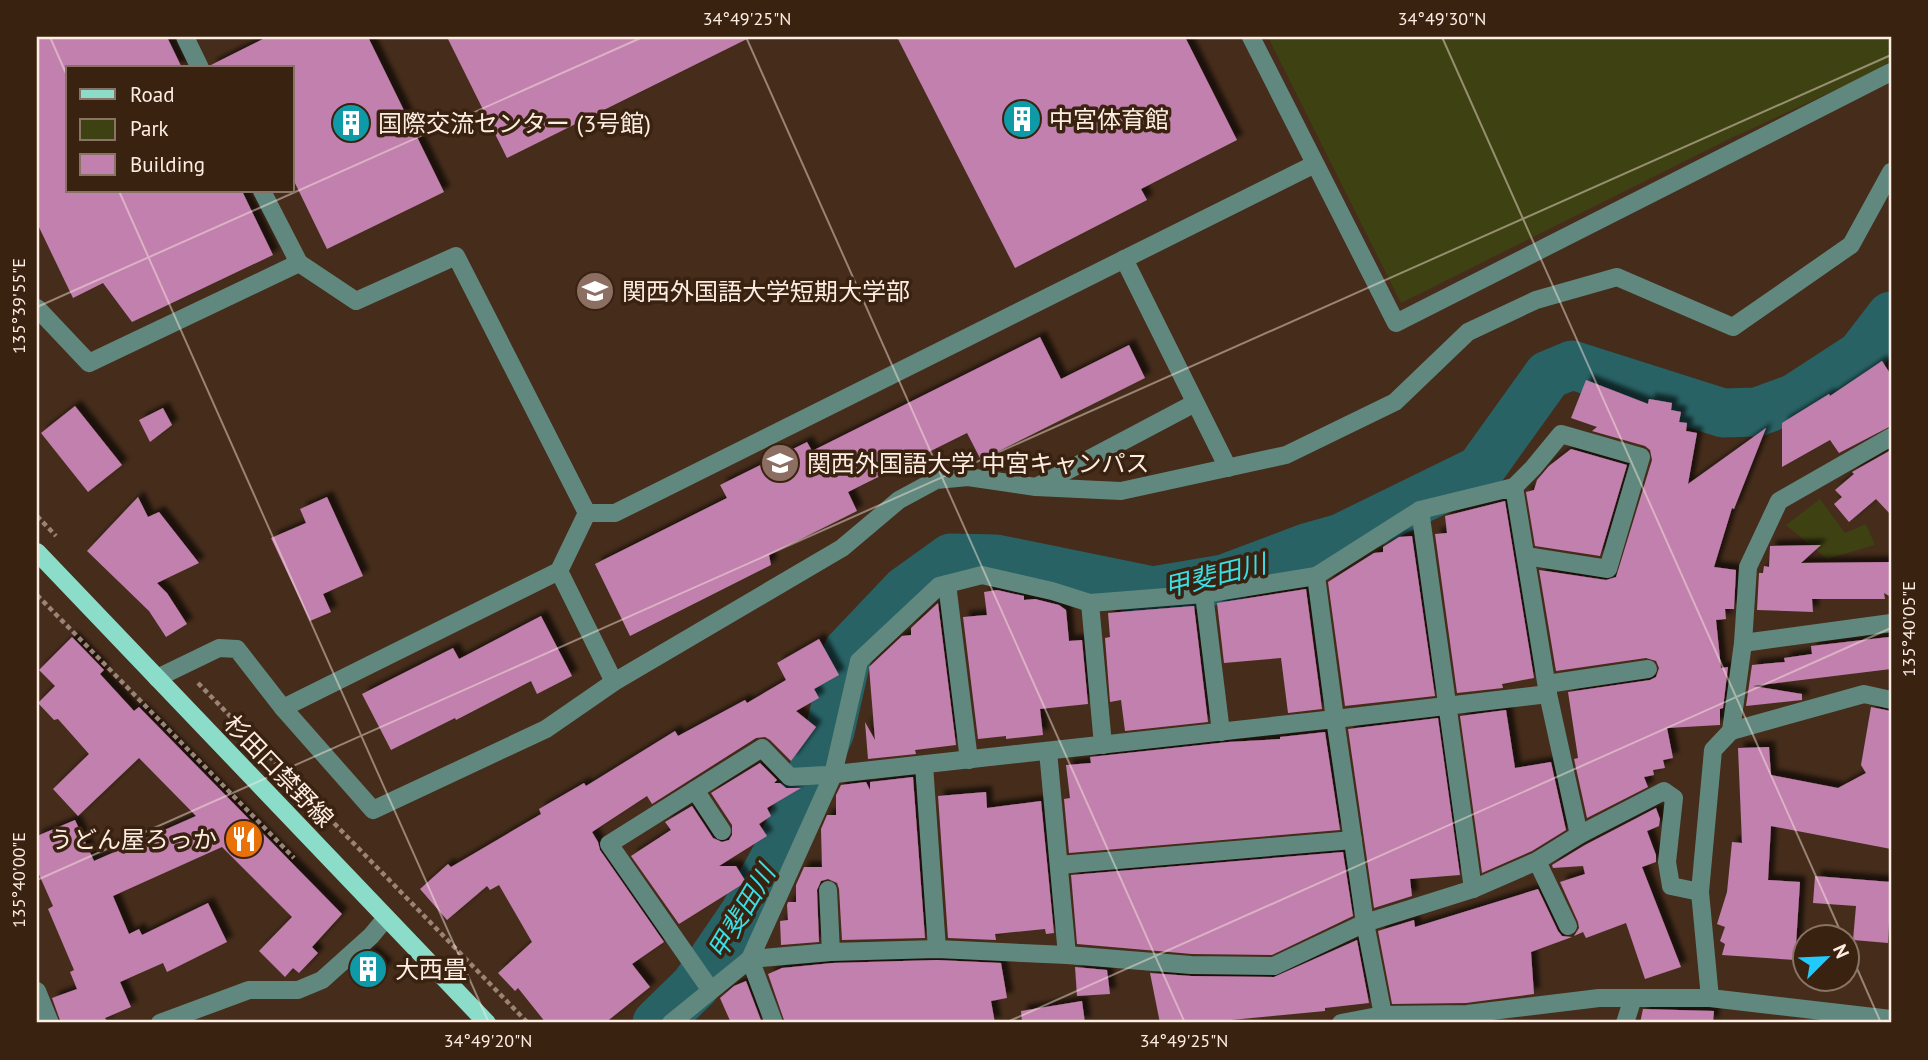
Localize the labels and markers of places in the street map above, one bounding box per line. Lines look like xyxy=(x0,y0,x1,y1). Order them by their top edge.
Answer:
building icon: 中宮体育館 xyxy=(1001,98,1043,140)
building icon: 国際交流センター (3号館) xyxy=(330,102,372,144)
place label: 中宮体育館 xyxy=(1049,104,1169,135)
place label: 国際交流センター (3号館) xyxy=(378,108,651,139)
school or university icon: 関西外国語大学短期大学部 xyxy=(574,270,616,312)
place label: 関西外国語大学短期大学部 xyxy=(622,276,910,307)
school or university icon: 関西外国語大学 中宮キャンパス xyxy=(759,442,801,484)
place label: 関西外国語大学 中宮キャンパス xyxy=(807,448,1149,479)
restaurant icon: うどん屋ろっか xyxy=(223,818,265,860)
place label: うどん屋ろっか xyxy=(49,824,217,855)
building icon: 大西畳 xyxy=(347,948,389,990)
place label: 大西畳 xyxy=(395,954,467,985)

